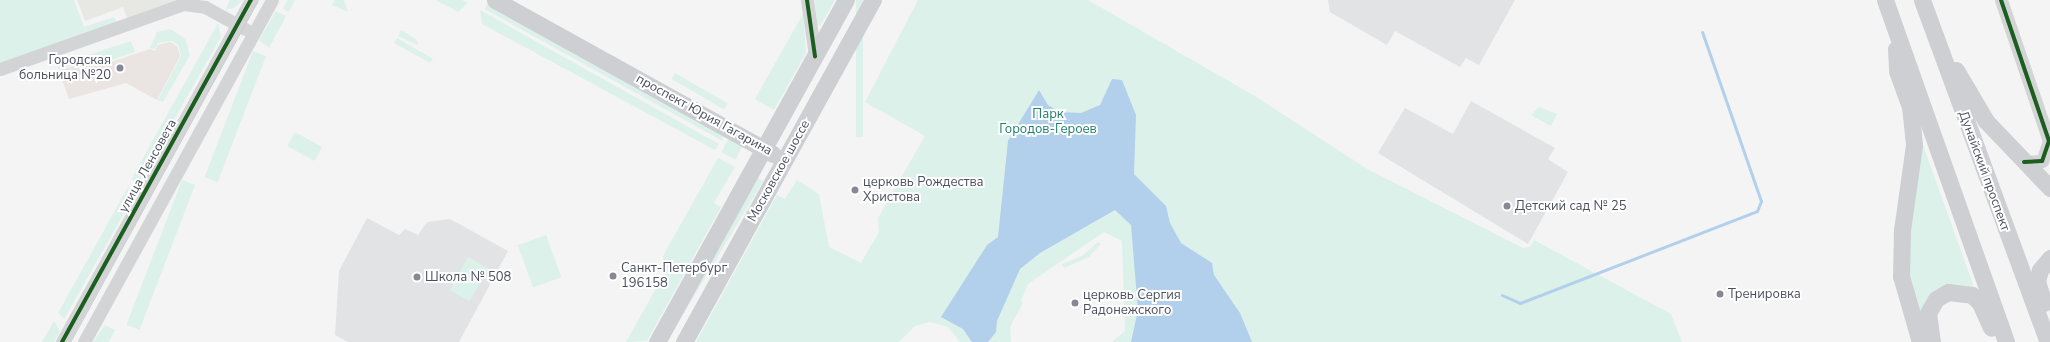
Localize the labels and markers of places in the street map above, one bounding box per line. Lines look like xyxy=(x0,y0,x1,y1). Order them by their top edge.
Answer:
place label: Городская больница №20 xyxy=(19,53,111,84)
marker: Городская больница №20 xyxy=(114,62,126,74)
place label: церковь Рождества Христова xyxy=(863,175,984,206)
marker: церковь Рождества Христова xyxy=(850,185,860,195)
place label: Детский сад № 25 xyxy=(1515,198,1627,214)
marker: Детский сад № 25 xyxy=(1502,201,1512,211)
place label: Санкт-Петербург 196158 xyxy=(621,261,727,292)
place label: Школа № 508 xyxy=(425,269,511,285)
marker: Санкт-Петербург 196158 xyxy=(608,271,618,281)
marker: Школа № 508 xyxy=(412,272,422,282)
place label: Тренировка xyxy=(1728,286,1801,302)
place label: церковь Сергия Радонежского xyxy=(1083,288,1181,319)
marker: Тренировка xyxy=(1715,289,1725,299)
marker: церковь Сергия Радонежского xyxy=(1070,298,1080,308)

